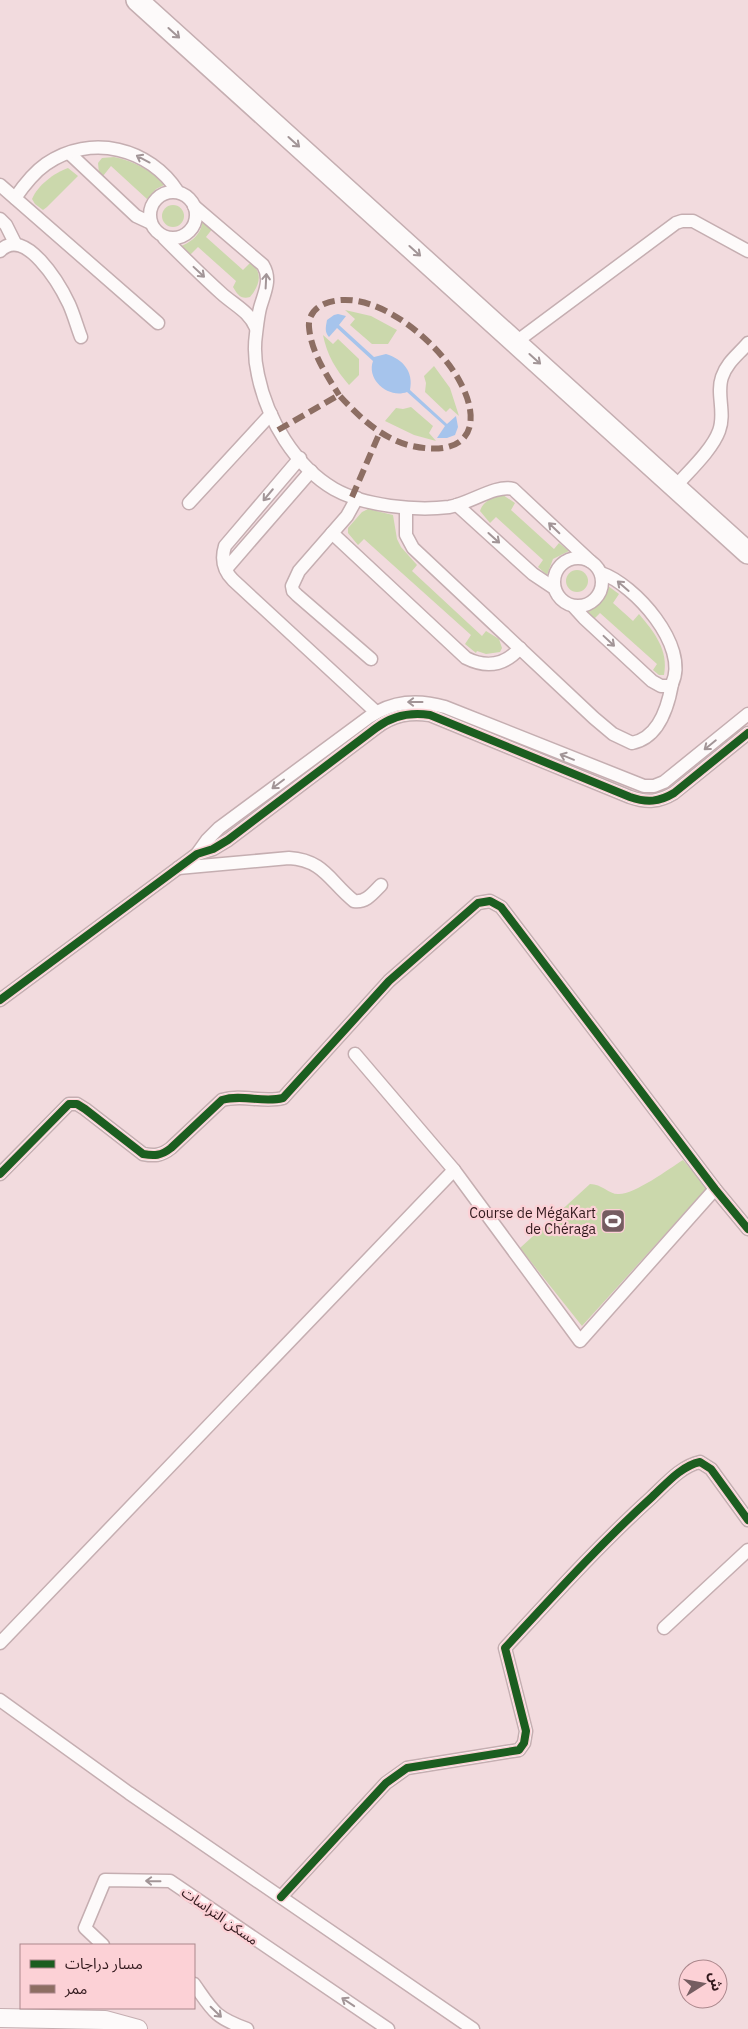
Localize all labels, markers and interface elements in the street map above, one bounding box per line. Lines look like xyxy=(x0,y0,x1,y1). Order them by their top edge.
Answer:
one-way arrow xyxy=(167,27,180,39)
one-way arrow xyxy=(288,136,301,147)
one-way arrow xyxy=(136,154,151,164)
one-way arrow xyxy=(408,245,421,256)
one-way arrow xyxy=(192,266,205,278)
one-way arrow xyxy=(262,274,271,290)
one-way arrow xyxy=(529,354,542,365)
one-way arrow xyxy=(262,489,274,502)
one-way arrow xyxy=(548,522,561,534)
one-way arrow xyxy=(487,532,500,544)
one-way arrow xyxy=(617,581,630,592)
one-way arrow xyxy=(602,635,615,646)
one-way arrow xyxy=(407,697,424,707)
one-way arrow xyxy=(704,739,717,750)
one-way arrow xyxy=(560,752,575,761)
one-way arrow xyxy=(271,779,285,789)
place label: Course de MégaKart de Chéraga xyxy=(469,1204,597,1238)
sports icon: Course de MégaKart de Chéraga xyxy=(600,1208,626,1234)
one-way arrow xyxy=(145,1876,161,1885)
street label: مسكن التراسات xyxy=(178,1883,262,1949)
legend xyxy=(20,1944,195,2009)
text: مسار دراجات xyxy=(65,1954,143,1973)
north arrow xyxy=(678,1959,728,2009)
text: ش xyxy=(705,1970,726,1993)
text: ممر xyxy=(64,1979,88,1998)
one-way arrow xyxy=(341,1997,355,2007)
one-way arrow xyxy=(210,2006,222,2018)

